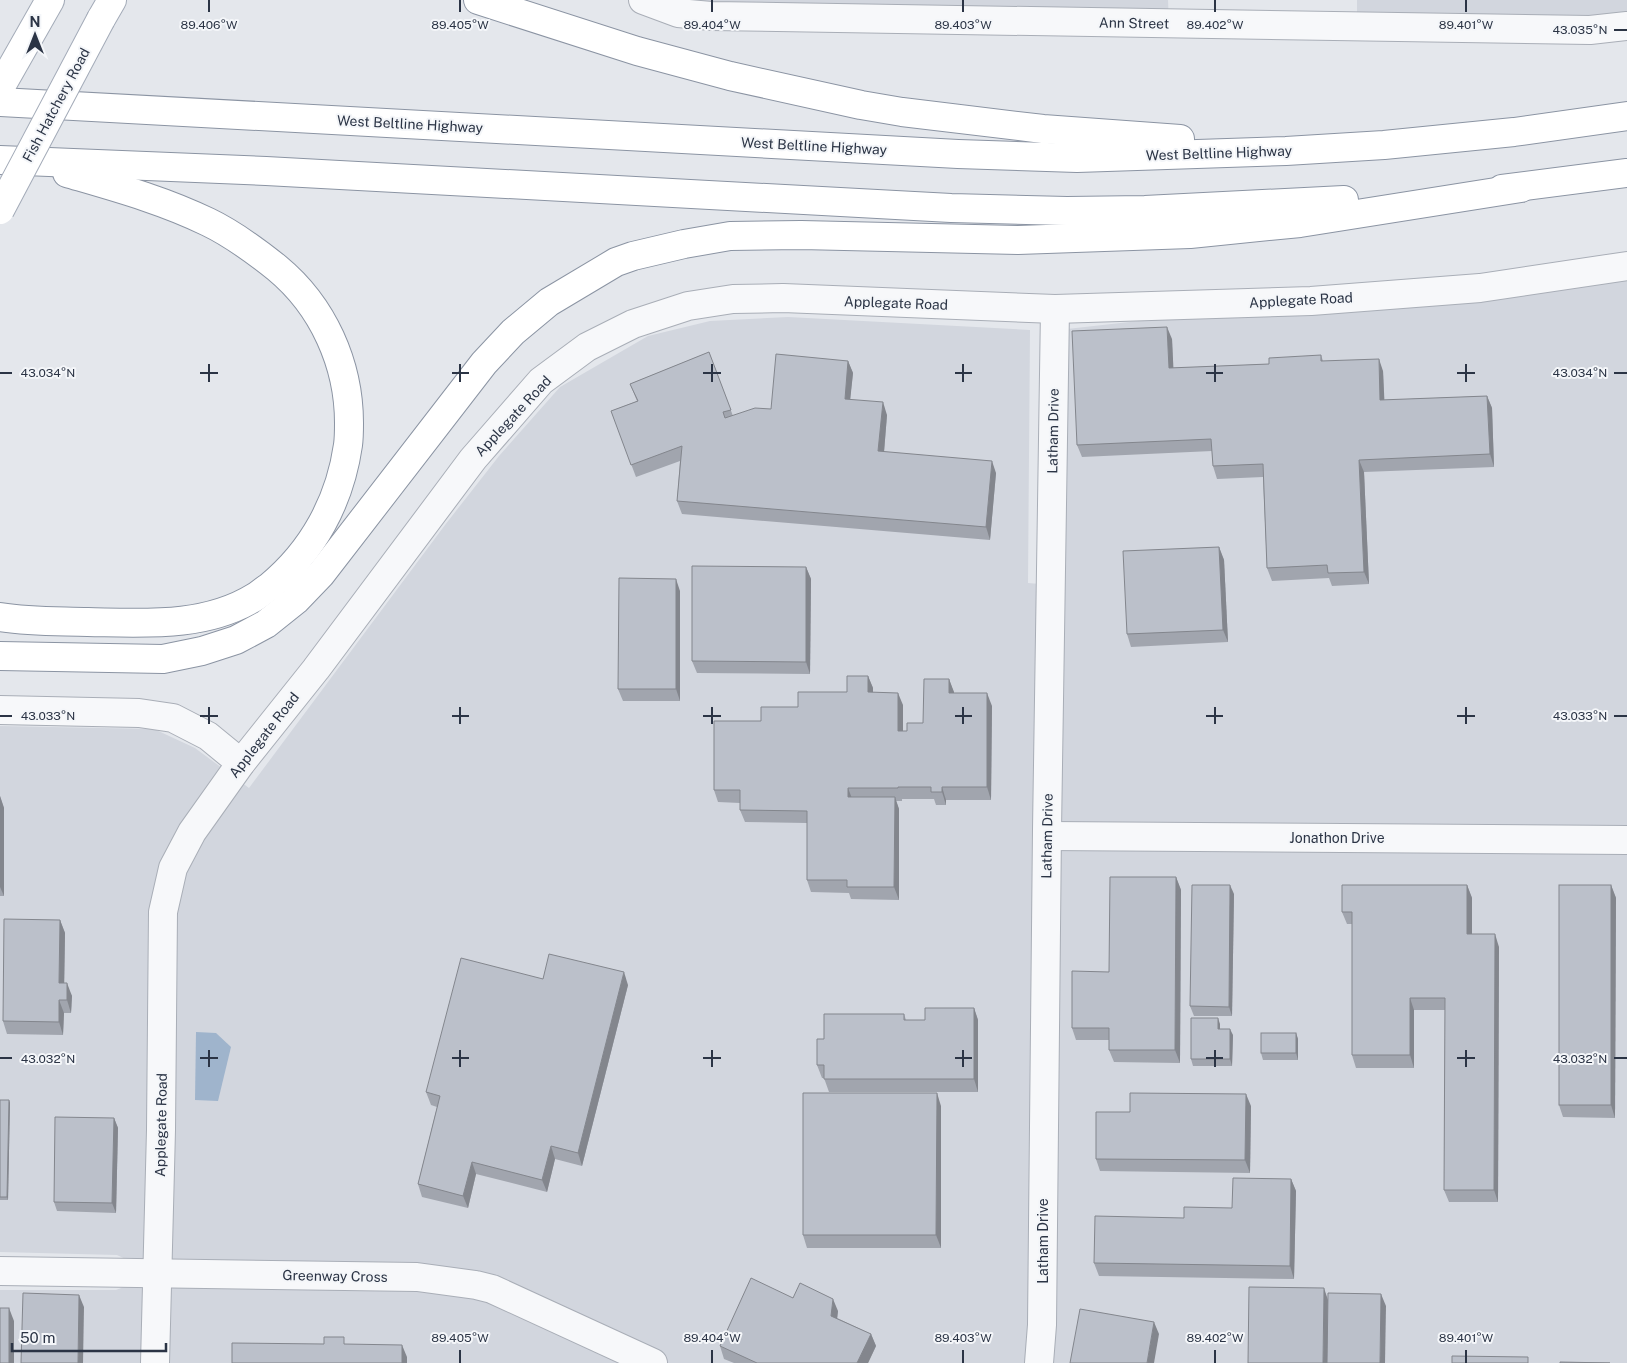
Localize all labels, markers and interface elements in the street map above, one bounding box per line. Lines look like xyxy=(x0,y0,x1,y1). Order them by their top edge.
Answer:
north arrow xyxy=(10,10,60,60)
text: N xyxy=(30,14,40,30)
street label: Ann Street xyxy=(1099,14,1169,32)
text: 89.406°W xyxy=(180,18,238,32)
text: 89.405°W xyxy=(431,18,489,32)
text: 89.404°W xyxy=(683,18,741,32)
text: 89.403°W xyxy=(934,18,992,32)
text: 89.402°W xyxy=(1187,18,1244,32)
text: 89.401°W xyxy=(1439,18,1494,32)
text: 43.035°N xyxy=(1553,23,1607,37)
street label: Fish Hatchery Road xyxy=(19,45,93,165)
street label: West Beltline Highway xyxy=(336,112,484,136)
street label: West Beltline Highway xyxy=(740,134,888,158)
street label: West Beltline Highway xyxy=(1146,142,1293,164)
street label: Applegate Road xyxy=(1249,289,1353,311)
street label: Applegate Road xyxy=(844,293,948,313)
text: 43.034°N xyxy=(21,366,75,380)
text: 43.034°N xyxy=(1553,366,1607,380)
street label: Applegate Road xyxy=(472,373,554,459)
street label: Latham Drive xyxy=(1044,388,1062,474)
street label: Applegate Road xyxy=(226,689,302,781)
text: 43.033°N xyxy=(21,709,75,723)
text: 43.033°N xyxy=(1553,709,1607,723)
street label: Latham Drive xyxy=(1038,793,1056,879)
street label: Jonathon Drive xyxy=(1289,830,1385,846)
text: 43.032°N xyxy=(21,1052,75,1066)
text: 43.032°N xyxy=(1553,1052,1607,1066)
street label: Applegate Road xyxy=(152,1073,170,1177)
street label: Latham Drive xyxy=(1035,1198,1051,1284)
street label: Greenway Cross xyxy=(282,1267,388,1285)
scale bar xyxy=(12,1320,166,1352)
text: 50 m xyxy=(20,1329,55,1346)
text: 89.405°W xyxy=(431,1331,489,1345)
text: 89.404°W xyxy=(683,1331,741,1345)
text: 89.403°W xyxy=(934,1331,992,1345)
text: 89.402°W xyxy=(1187,1331,1244,1345)
text: 89.401°W xyxy=(1439,1331,1494,1345)

